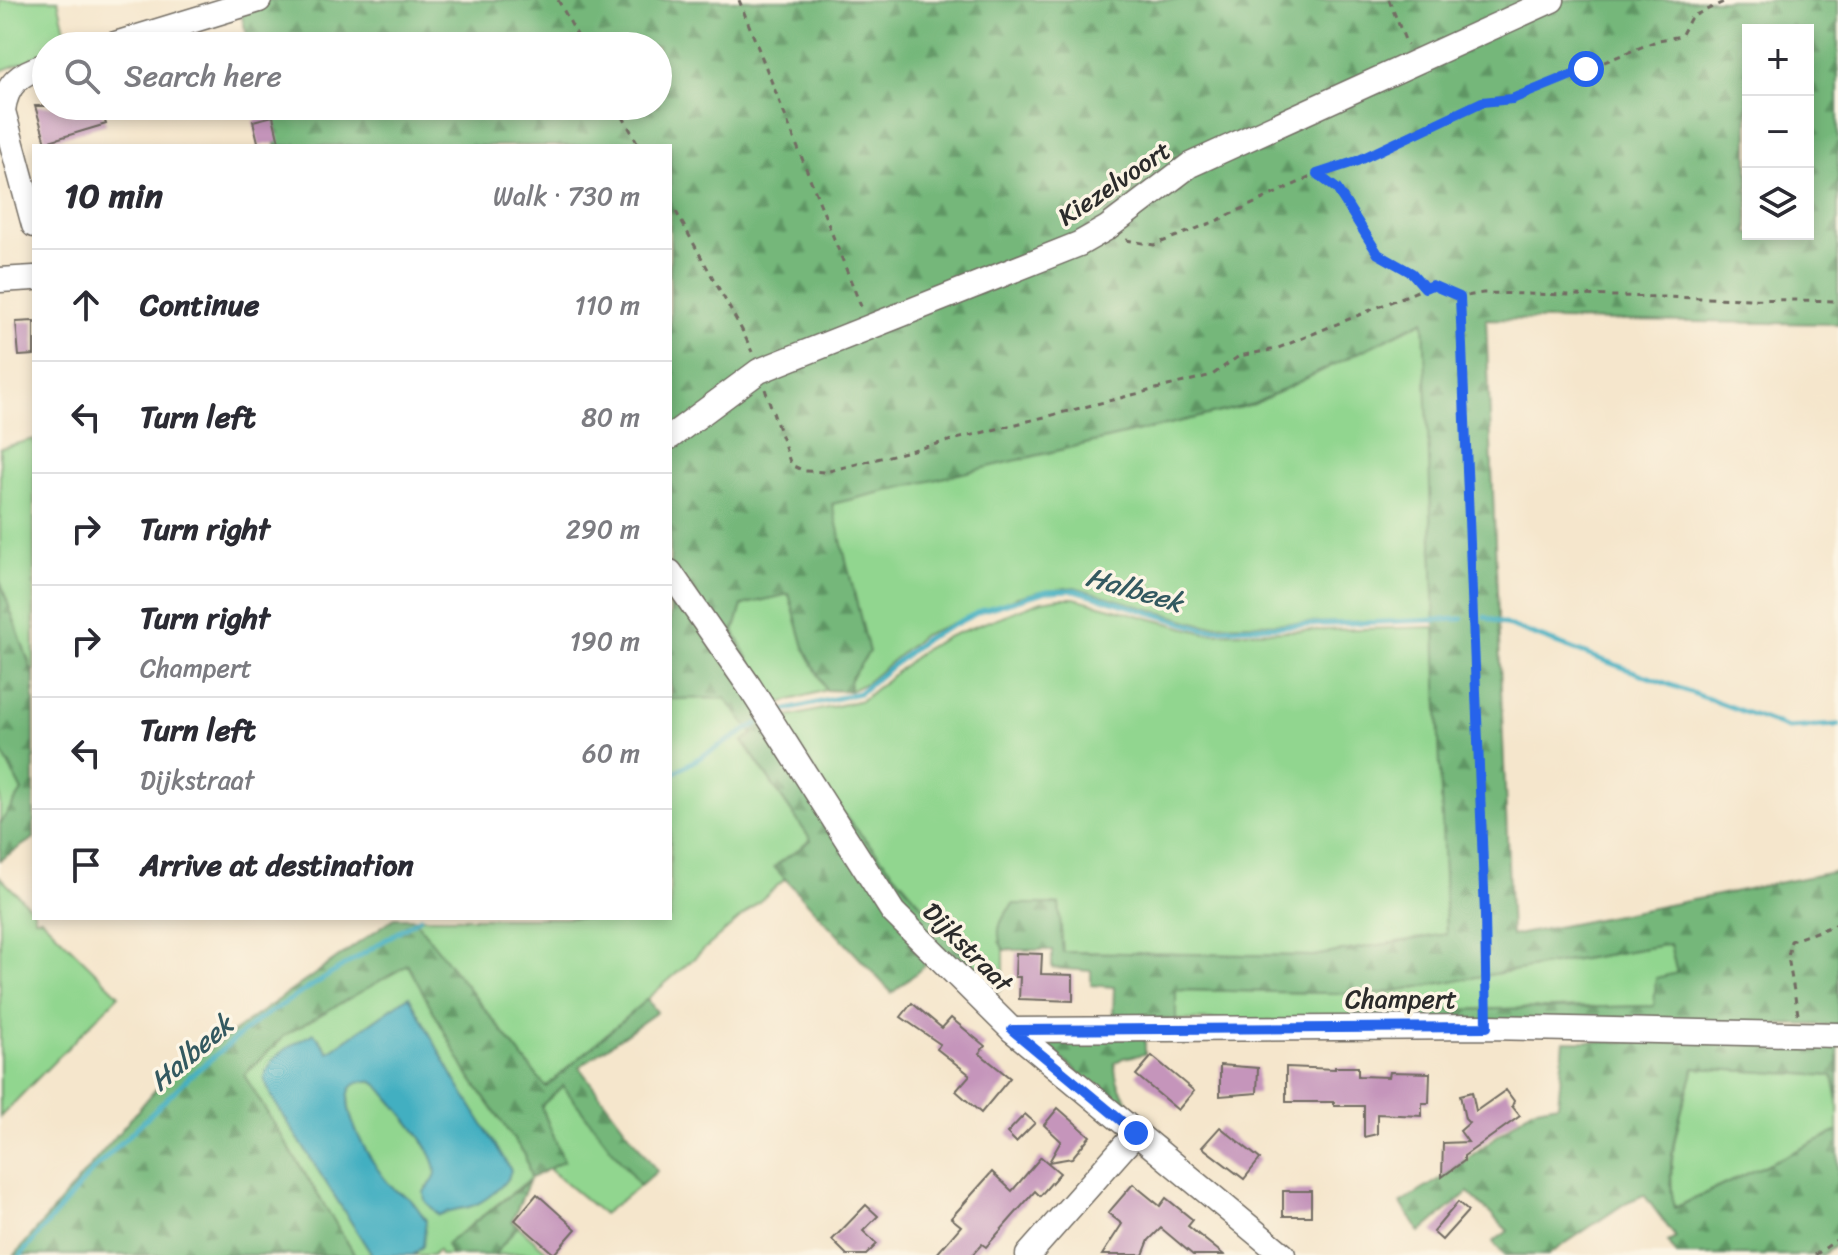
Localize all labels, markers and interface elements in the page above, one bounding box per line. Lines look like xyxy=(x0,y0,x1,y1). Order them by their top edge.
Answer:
map controls xyxy=(1742,24,1814,240)
button: + xyxy=(1742,24,1814,96)
search box xyxy=(32,32,672,120)
text: Search here xyxy=(124,49,282,103)
route start xyxy=(1568,51,1604,87)
icon: search xyxy=(60,54,104,98)
button: − xyxy=(1742,96,1814,168)
street label: Kiezelvoort xyxy=(1048,128,1180,238)
text: 10 min xyxy=(64,166,163,226)
button: layers xyxy=(1742,168,1814,240)
text: Walk · 730 m xyxy=(493,173,640,219)
text: Continue xyxy=(140,278,259,332)
text: 110 m xyxy=(575,282,640,328)
icon: ahead xyxy=(64,283,108,327)
text: Turn left xyxy=(140,390,256,444)
text: 80 m xyxy=(581,394,640,440)
icon: left xyxy=(64,395,108,439)
text: Turn right xyxy=(140,502,270,556)
text: 290 m xyxy=(566,506,640,552)
icon: right xyxy=(64,507,108,551)
water label: Halbeek xyxy=(1080,552,1192,627)
text: Turn right xyxy=(140,591,270,645)
text: 190 m xyxy=(570,618,640,664)
icon: right xyxy=(64,619,108,663)
text: Champert xyxy=(140,645,252,691)
text: Turn left xyxy=(140,703,256,757)
text: 60 m xyxy=(582,730,640,776)
icon: left xyxy=(64,731,108,775)
text: Dijkstraat xyxy=(140,757,254,803)
text: Arrive at destination xyxy=(140,838,414,892)
icon: arrive xyxy=(64,843,108,887)
street label: Dijkstraat xyxy=(911,890,1026,1005)
street label: Champert xyxy=(1345,976,1457,1022)
water label: Halbeek xyxy=(138,1000,247,1104)
route end xyxy=(1118,1115,1154,1151)

